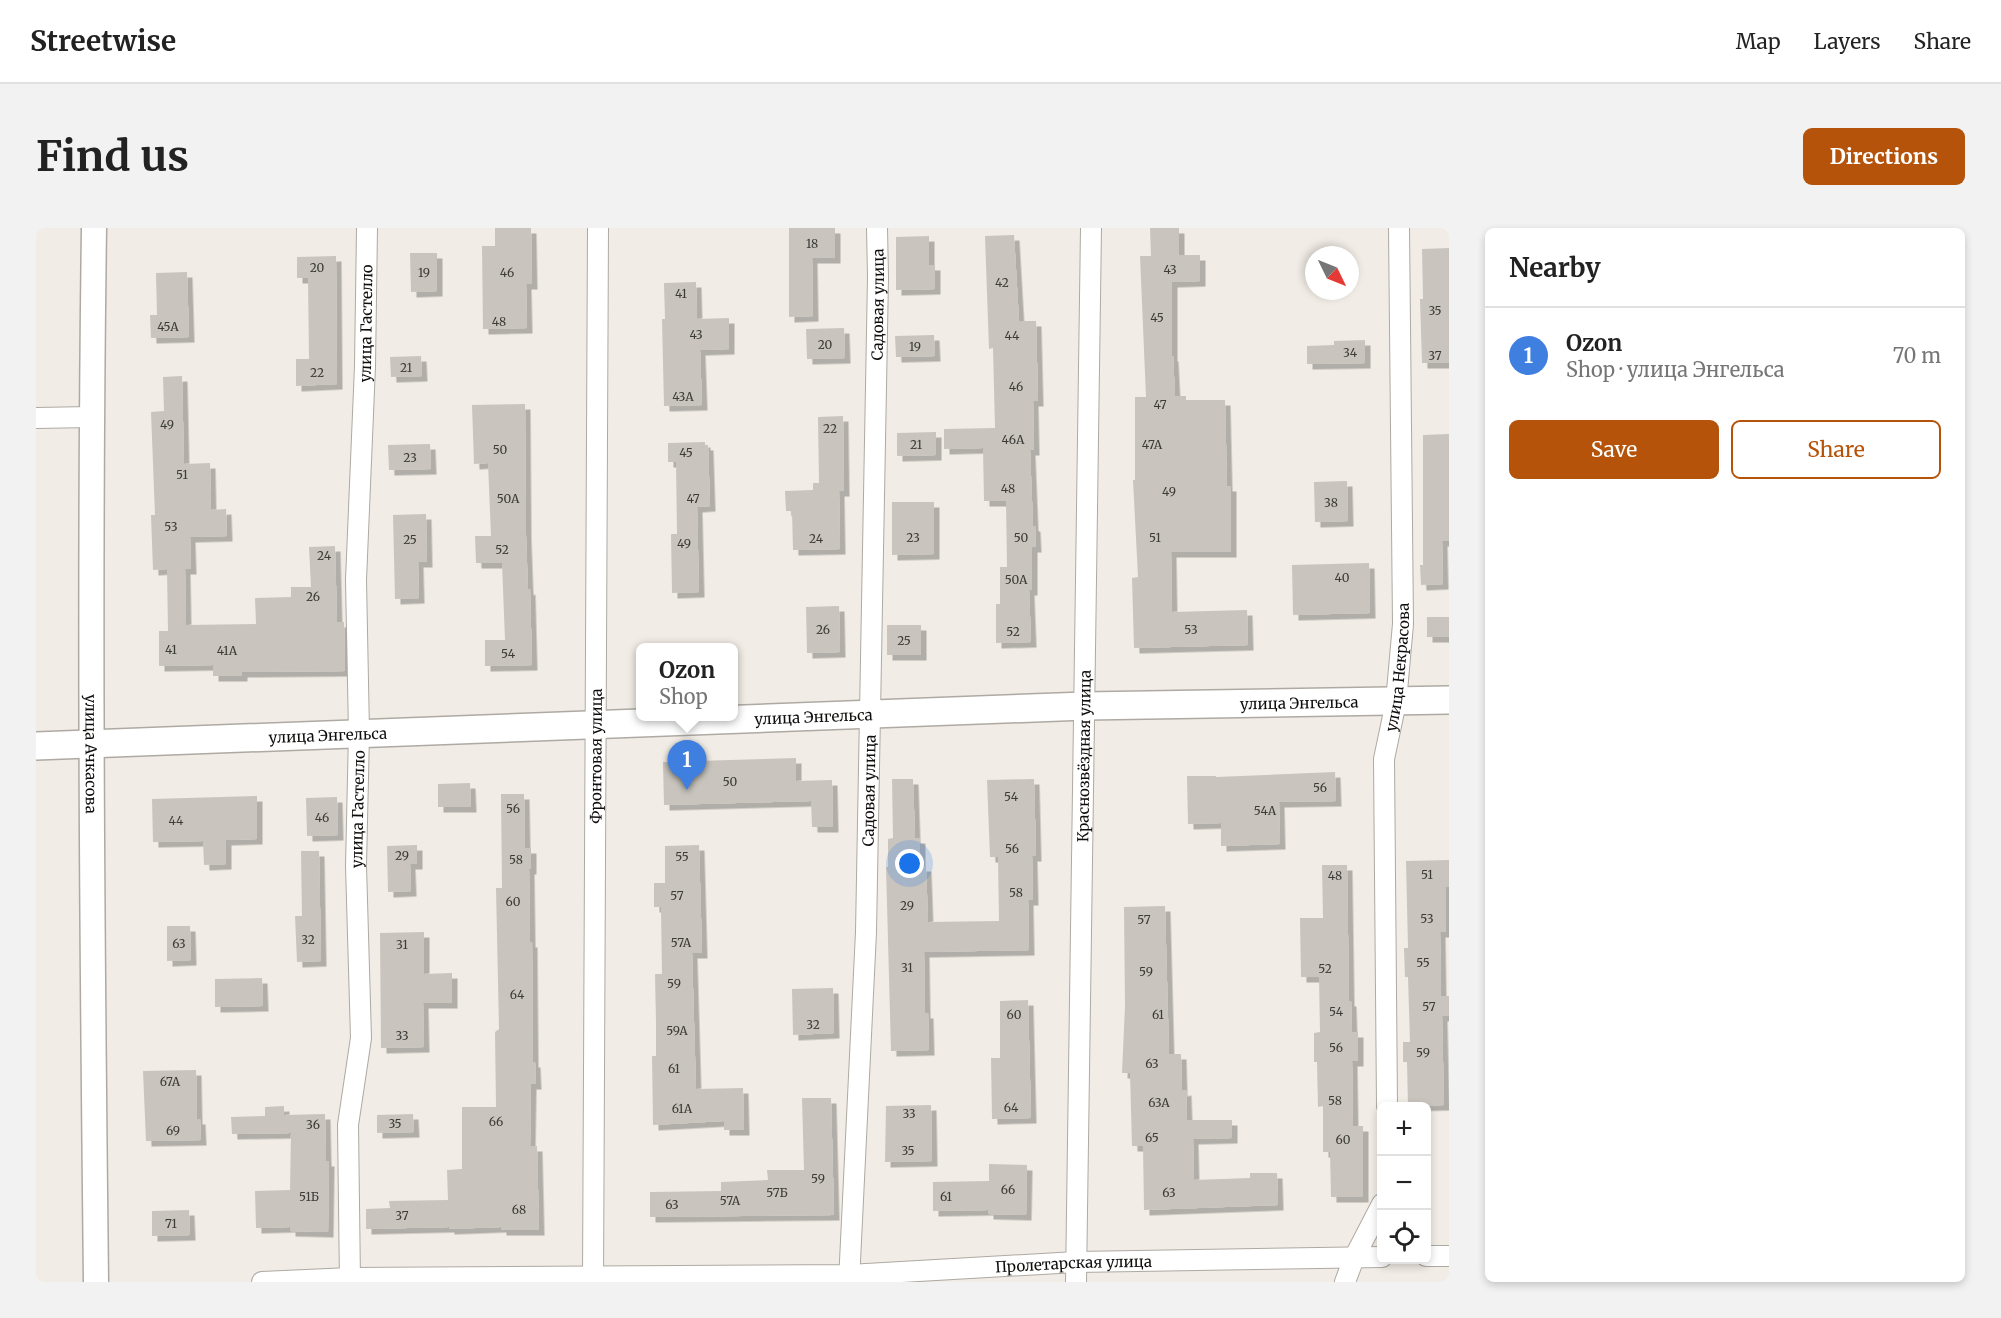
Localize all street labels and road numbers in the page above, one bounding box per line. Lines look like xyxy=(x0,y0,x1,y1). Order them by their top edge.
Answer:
street label: Садовая улица xyxy=(867,248,888,361)
street label: улица Гастелло xyxy=(355,264,376,383)
street label: улица Некрасова xyxy=(1381,603,1413,733)
street label: Краснозвёздная улица xyxy=(1073,670,1094,842)
street label: Фронтовая улица xyxy=(586,688,605,824)
street label: улица Энгельса xyxy=(1240,692,1359,713)
street label: улица Ачкасова xyxy=(82,694,101,814)
street label: улица Энгельса xyxy=(754,705,873,728)
street label: улица Энгельса xyxy=(268,723,387,747)
street label: Садовая улица xyxy=(858,734,879,846)
street label: улица Гастелло xyxy=(346,750,368,868)
street label: Пролетарская улица xyxy=(995,1251,1152,1276)

